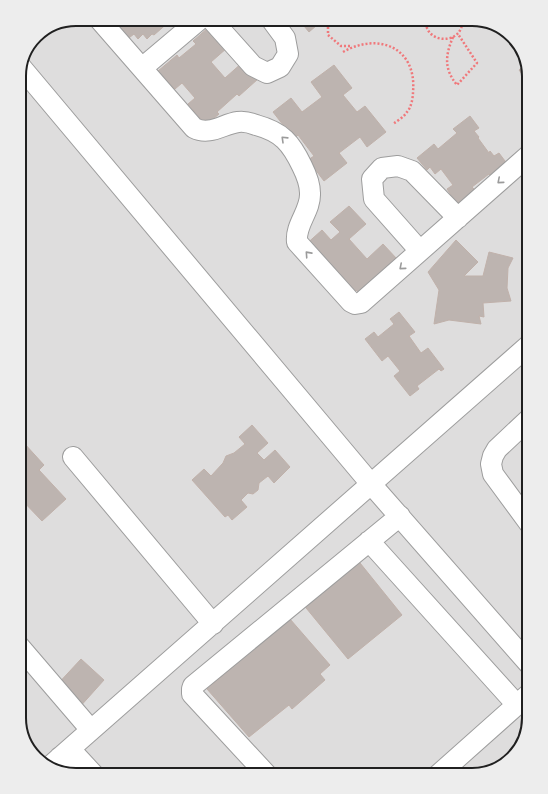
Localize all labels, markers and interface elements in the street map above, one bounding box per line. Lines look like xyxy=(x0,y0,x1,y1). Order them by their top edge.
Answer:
one-way arrow xyxy=(281,136,289,144)
one-way arrow xyxy=(497,176,505,183)
one-way arrow xyxy=(306,252,313,259)
one-way arrow xyxy=(400,262,407,269)

